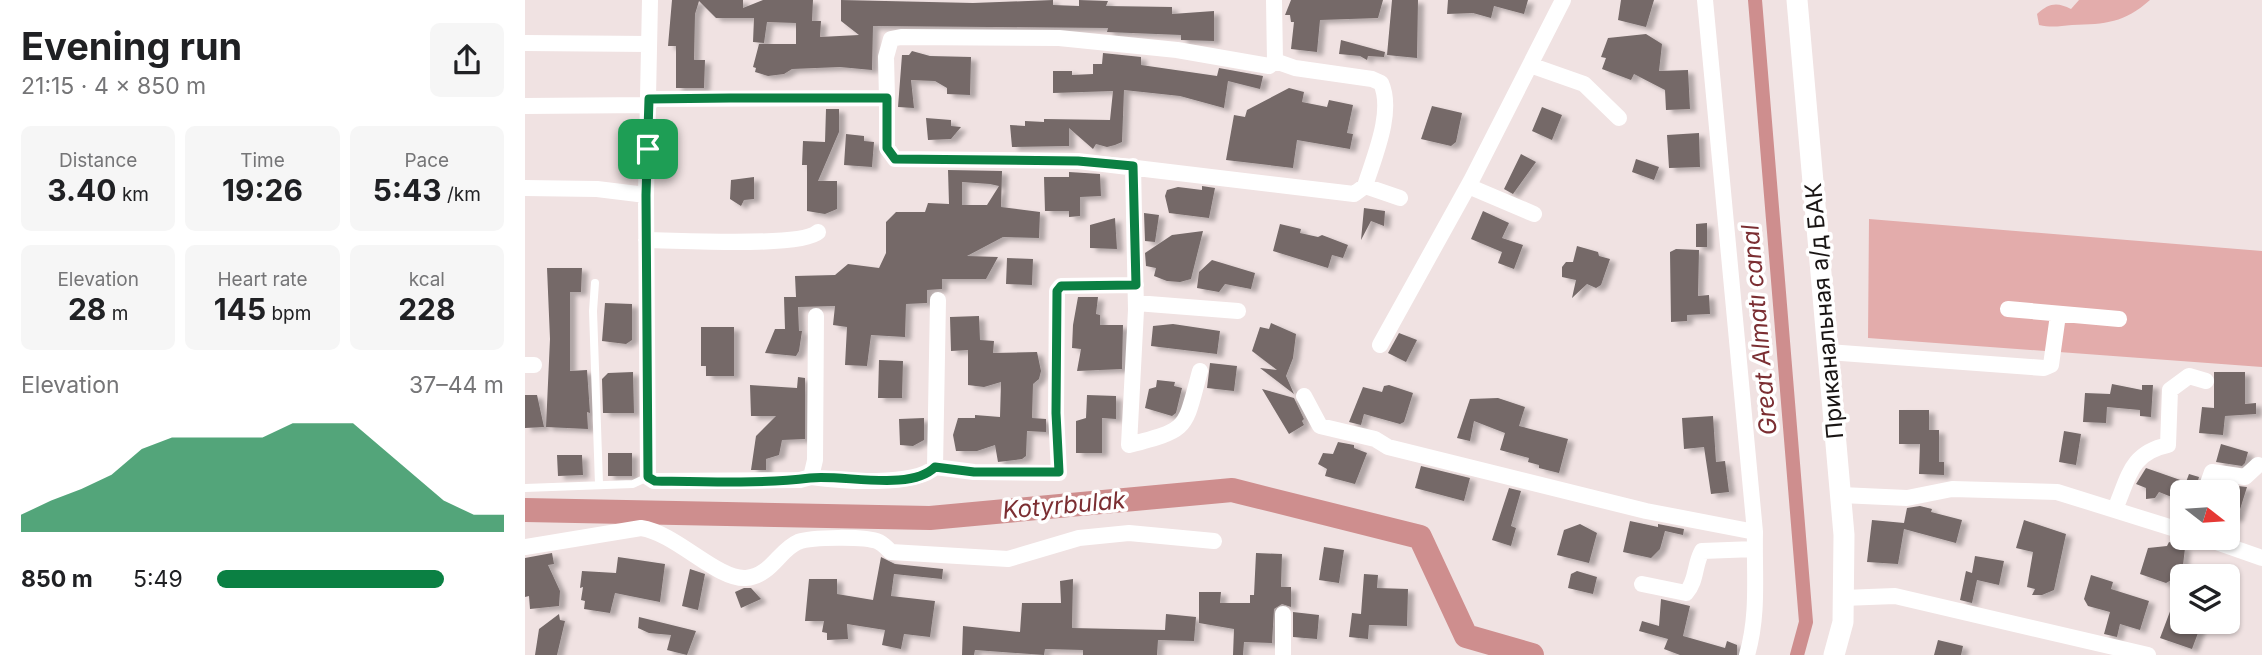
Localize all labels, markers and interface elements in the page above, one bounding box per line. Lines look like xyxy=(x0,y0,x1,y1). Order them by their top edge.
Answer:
text: Evening run xyxy=(21,23,242,69)
button: share xyxy=(430,23,504,97)
text: 21:15 · 4 × 850 m xyxy=(21,72,206,100)
pin xyxy=(618,119,678,179)
icon: arrive xyxy=(629,130,667,168)
text: Distance xyxy=(59,149,137,172)
text: Time xyxy=(240,149,285,172)
text: Pace xyxy=(404,149,449,172)
text: 3.40 xyxy=(47,172,117,208)
text: 19:26 xyxy=(222,172,303,208)
text: 5:43 xyxy=(373,172,442,208)
street label: Приканальная а/д БАК xyxy=(1799,182,1849,440)
text: km xyxy=(117,183,149,206)
text: /km xyxy=(442,183,481,206)
water label: Great Almatı canal xyxy=(1735,223,1783,437)
text: Elevation xyxy=(57,268,139,291)
text: Heart rate xyxy=(217,268,307,291)
text: kcal xyxy=(409,268,445,291)
text: 28 xyxy=(68,291,106,327)
text: 145 xyxy=(214,291,266,327)
text: 228 xyxy=(398,291,455,327)
text: m xyxy=(106,302,128,325)
text: bpm xyxy=(266,302,311,325)
text: Elevation xyxy=(21,371,120,399)
text: 37–44 m xyxy=(409,371,504,399)
north arrow xyxy=(2170,480,2240,550)
map controls xyxy=(2170,480,2240,634)
water label: Kotyrbulak xyxy=(1001,485,1128,525)
button: layers xyxy=(2170,564,2240,634)
text: 850 m xyxy=(21,565,93,593)
text: 5:49 xyxy=(133,565,183,593)

